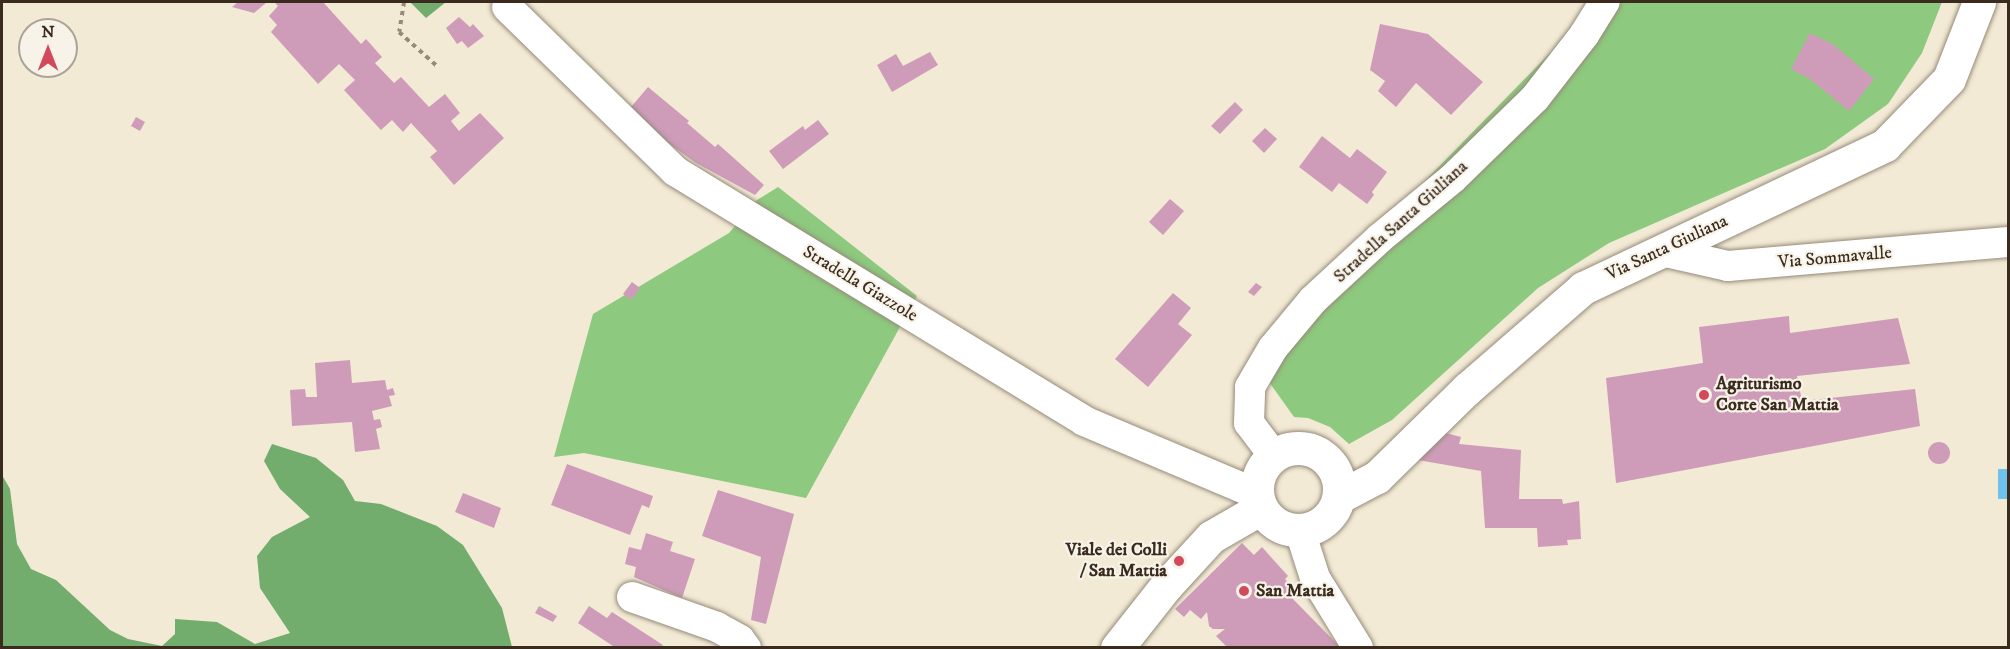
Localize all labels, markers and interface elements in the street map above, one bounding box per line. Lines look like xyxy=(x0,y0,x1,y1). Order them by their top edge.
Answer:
north arrow xyxy=(18,18,78,78)
text: N xyxy=(41,22,55,42)
street label: Stradella Santa Giuliana xyxy=(1330,156,1472,288)
street label: Via Santa Giuliana xyxy=(1603,210,1731,286)
street label: Stradella Giazzole xyxy=(799,241,921,327)
street label: Via Sommavalle xyxy=(1777,242,1893,274)
place label: Agriturismo Corte San Mattia xyxy=(1716,374,1839,416)
marker: Agriturismo Corte San Mattia xyxy=(1697,388,1711,402)
place label: Viale dei Colli / San Mattia xyxy=(1066,540,1167,582)
marker: Viale dei Colli / San Mattia xyxy=(1172,554,1186,568)
place label: San Mattia xyxy=(1256,580,1334,602)
marker: San Mattia xyxy=(1237,584,1251,598)

